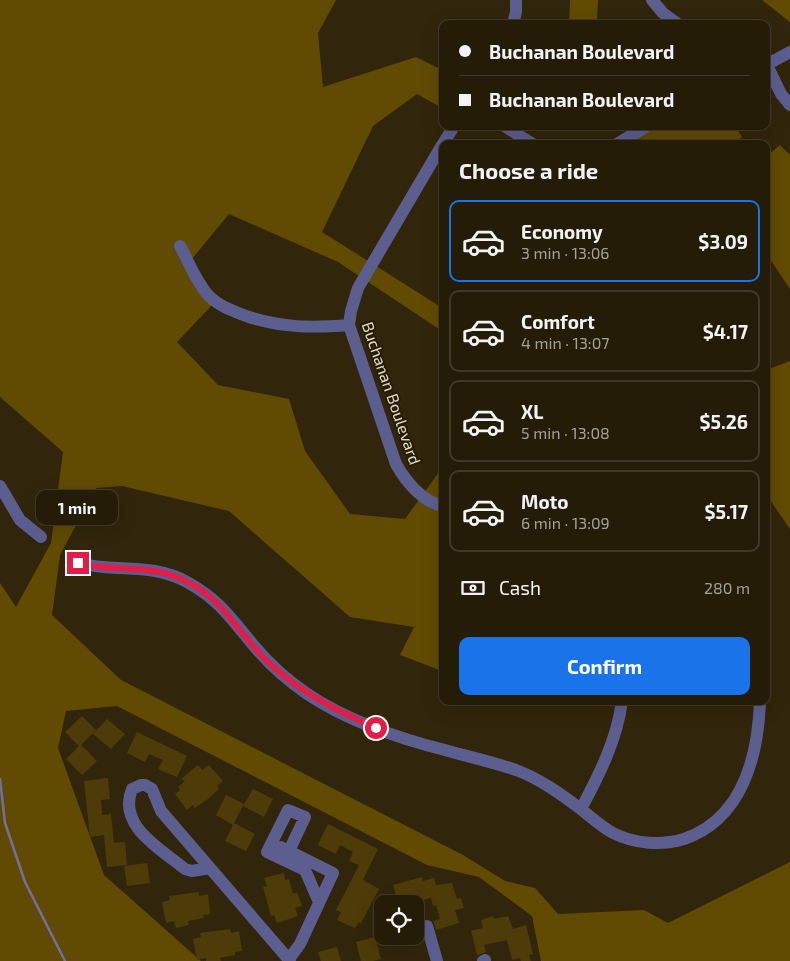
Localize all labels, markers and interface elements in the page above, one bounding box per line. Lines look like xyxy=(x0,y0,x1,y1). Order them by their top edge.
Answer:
text: Buchanan Boulevard xyxy=(489,40,674,63)
text: Buchanan Boulevard xyxy=(489,88,674,111)
text: Choose a ride xyxy=(459,157,598,183)
icon: car xyxy=(461,219,506,264)
text: Economy xyxy=(521,220,603,243)
text: $3.09 xyxy=(698,230,748,253)
text: 3 min · 13:06 xyxy=(521,243,610,262)
icon: car xyxy=(461,309,506,354)
text: Comfort xyxy=(521,310,595,333)
street label: Buchanan Boulevard xyxy=(359,319,425,467)
text: $4.17 xyxy=(703,320,748,343)
text: 4 min · 13:07 xyxy=(521,333,609,352)
icon: car xyxy=(461,399,506,444)
text: XL xyxy=(521,400,543,423)
text: $5.26 xyxy=(700,410,748,433)
text: 5 min · 13:08 xyxy=(521,423,610,442)
icon: car xyxy=(461,489,506,534)
callout: 1 min xyxy=(37,490,119,526)
text: Moto xyxy=(521,490,569,513)
text: 1 min xyxy=(58,498,96,517)
text: $5.17 xyxy=(704,500,748,523)
text: 6 min · 13:09 xyxy=(521,513,610,532)
route end xyxy=(67,552,89,574)
icon: cash xyxy=(459,574,487,602)
text: Cash xyxy=(499,576,541,599)
text: 280 m xyxy=(704,578,750,597)
button: Confirm xyxy=(459,637,750,695)
route start xyxy=(365,717,387,739)
map controls xyxy=(374,895,424,945)
button: locate xyxy=(374,895,424,945)

